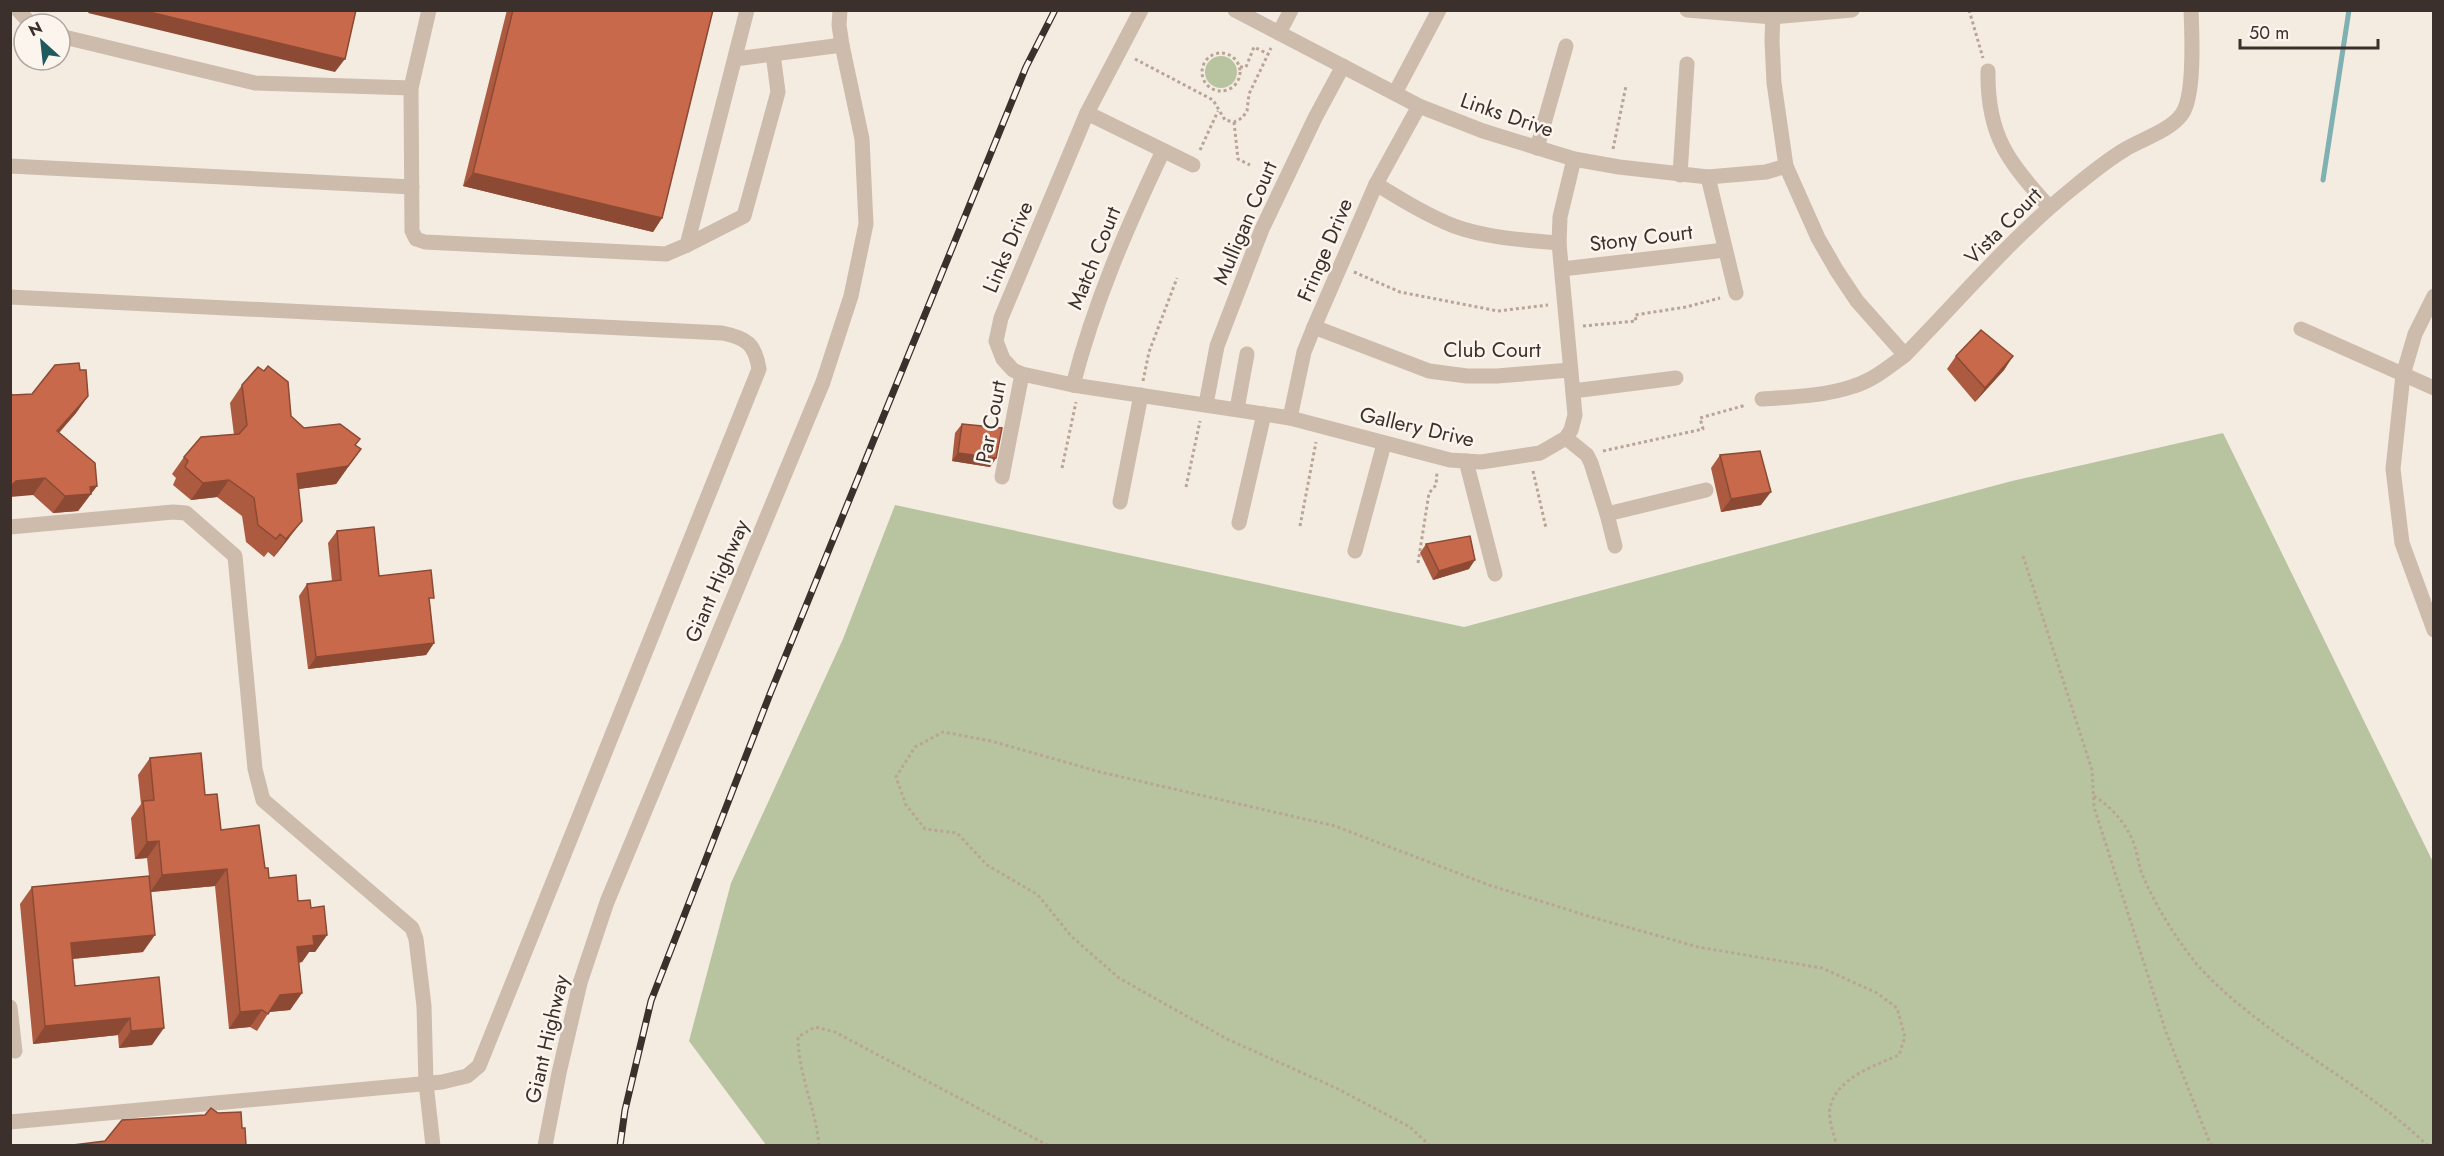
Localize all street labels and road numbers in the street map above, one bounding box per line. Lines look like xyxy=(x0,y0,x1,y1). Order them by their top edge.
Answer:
street label: Links Drive xyxy=(1456,85,1558,145)
street label: Mulligan Court xyxy=(1205,157,1285,289)
street label: Vista Court xyxy=(1958,181,2048,271)
street label: Fringe Drive xyxy=(1290,194,1360,306)
street label: Links Drive xyxy=(975,197,1041,297)
street label: Match Court xyxy=(1060,202,1128,314)
street label: Stony Court xyxy=(1588,217,1694,259)
street label: Club Court xyxy=(1443,335,1541,365)
street label: Par Court xyxy=(968,378,1014,466)
street label: Gallery Drive xyxy=(1357,399,1478,455)
street label: Giant Highway xyxy=(678,514,757,647)
street label: Giant Highway xyxy=(518,971,577,1106)

